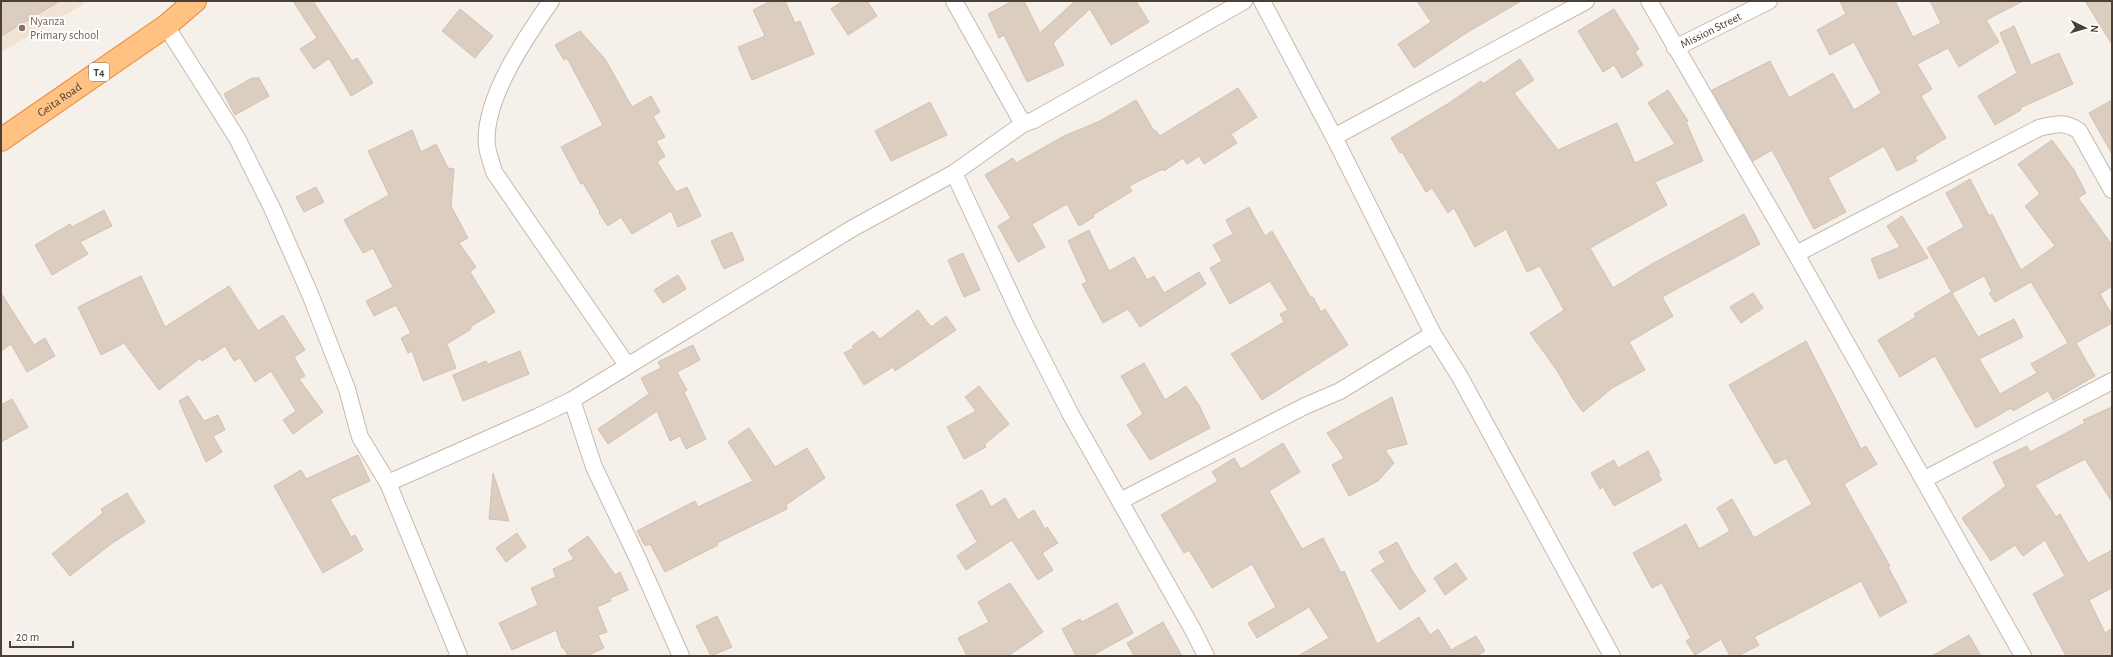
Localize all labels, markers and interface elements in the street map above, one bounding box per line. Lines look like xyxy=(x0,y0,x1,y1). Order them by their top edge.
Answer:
north arrow xyxy=(2065,8,2105,48)
street label: Mission Street xyxy=(1678,10,1743,50)
place label: Nyanza Primary school xyxy=(30,15,99,42)
marker: Nyanza Primary school xyxy=(17,23,27,33)
text: N xyxy=(2089,25,2100,33)
road number: T4 xyxy=(89,63,109,81)
street label: Geita Road xyxy=(35,80,84,119)
scale bar xyxy=(10,623,73,649)
text: 20 m xyxy=(16,631,39,643)

